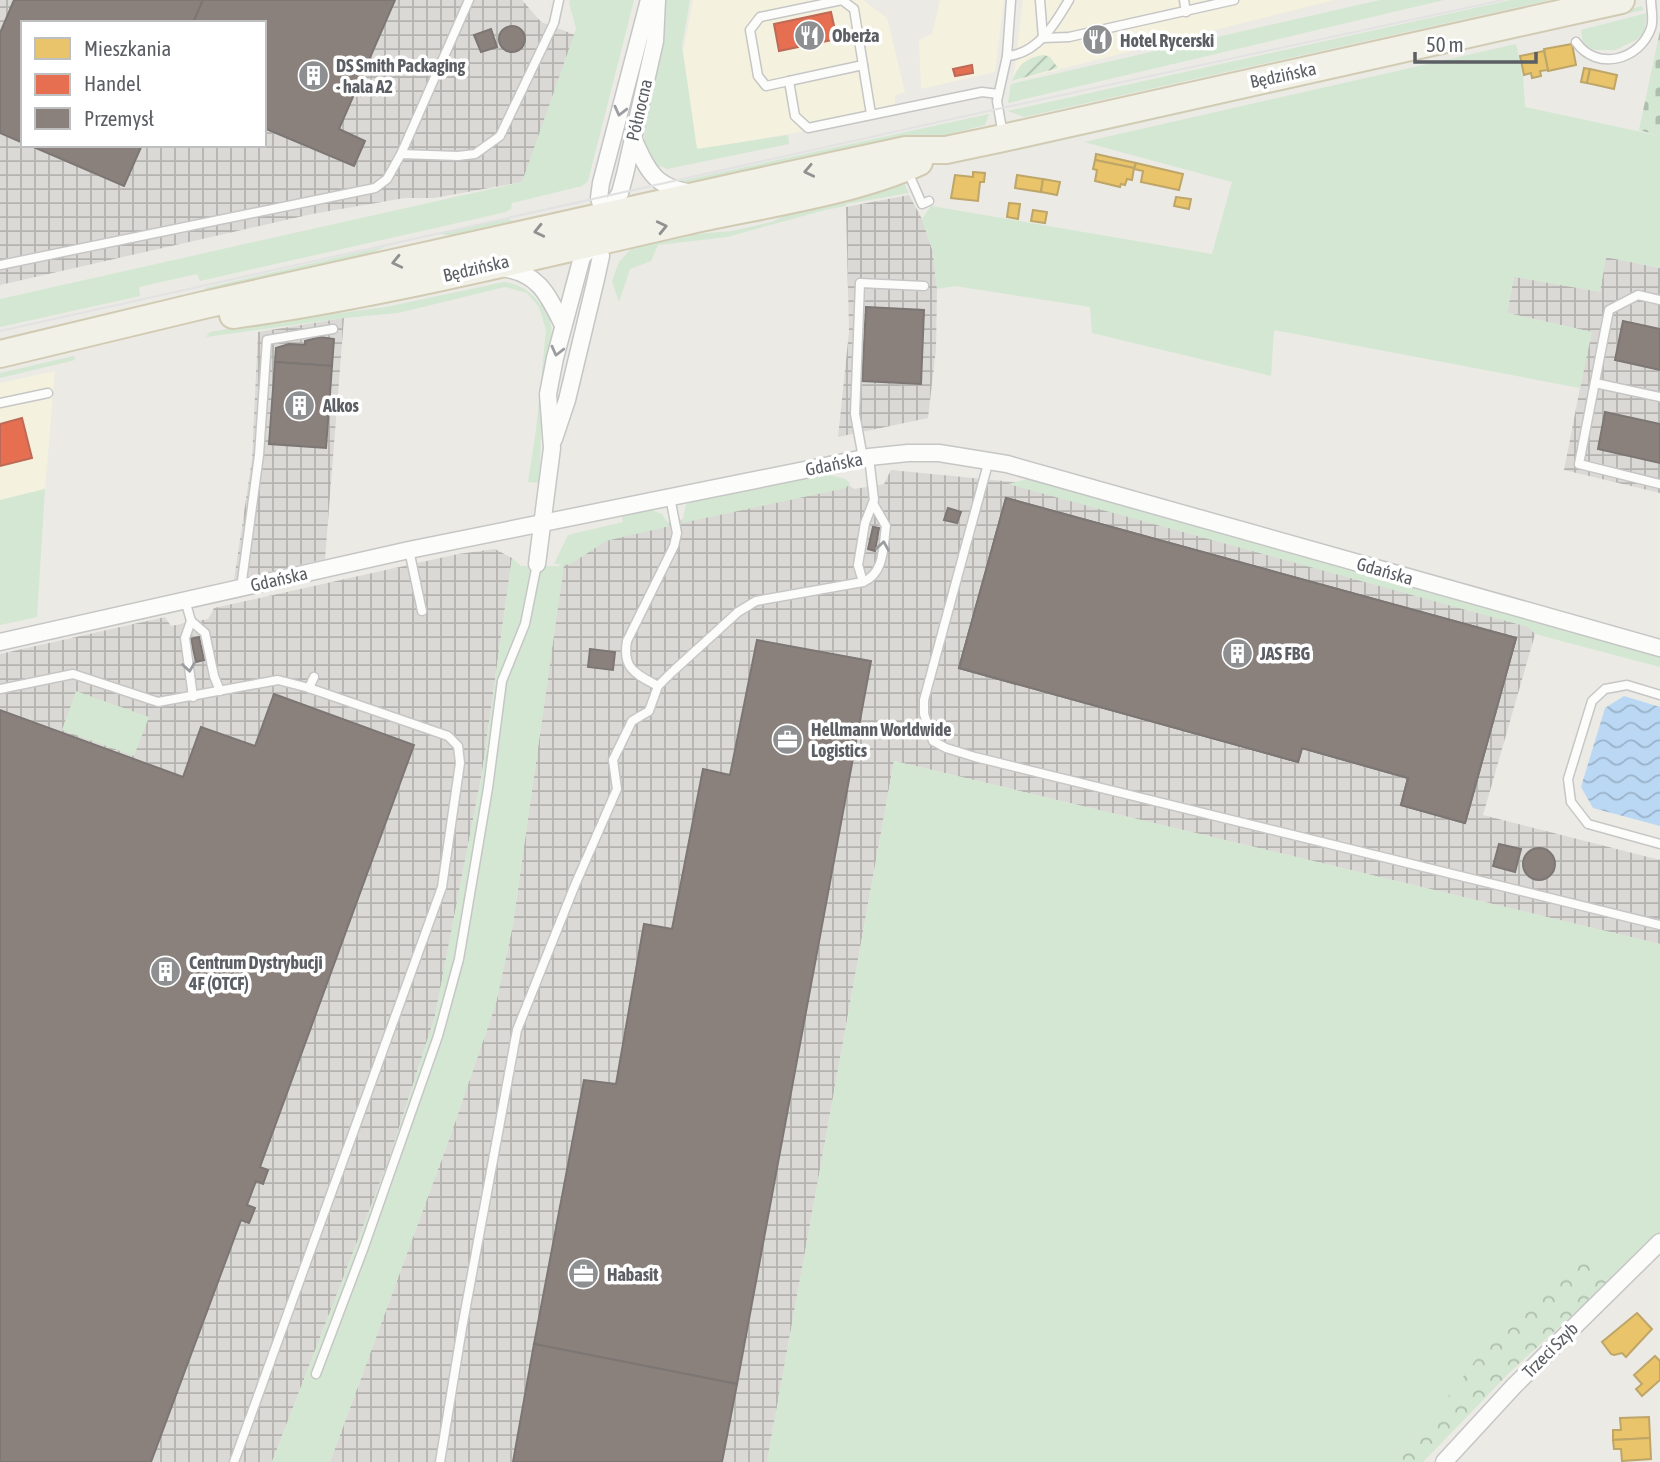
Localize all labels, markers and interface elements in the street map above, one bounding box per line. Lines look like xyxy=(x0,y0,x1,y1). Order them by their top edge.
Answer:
restaurant icon: Oberża xyxy=(792,18,826,52)
legend xyxy=(21,21,266,147)
scale bar xyxy=(1415,21,1536,65)
restaurant icon: Hotel Rycerski xyxy=(1080,23,1114,57)
place label: Oberża xyxy=(832,25,879,46)
place label: Hotel Rycerski xyxy=(1120,30,1214,51)
text: 50 m xyxy=(1426,32,1464,56)
text: Mieszkania xyxy=(84,36,171,60)
place label: DS Smith Packaging - hala A2 xyxy=(336,55,466,97)
building icon: DS Smith Packaging - hala A2 xyxy=(296,58,330,92)
street label: Będzińska xyxy=(1248,58,1318,92)
text: Handel xyxy=(84,71,142,95)
street label: Północna xyxy=(622,77,656,143)
one-way arrow xyxy=(614,105,628,117)
text: Przemysł xyxy=(84,106,155,130)
one-way arrow xyxy=(803,163,815,178)
one-way arrow xyxy=(656,221,668,235)
one-way arrow xyxy=(533,223,545,237)
street label: Będzińska xyxy=(441,250,511,286)
one-way arrow xyxy=(391,254,403,268)
one-way arrow xyxy=(551,344,565,356)
building icon: Alkos xyxy=(283,388,317,422)
place label: Alkos xyxy=(322,395,360,416)
street label: Gdańska xyxy=(804,448,864,480)
one-way arrow xyxy=(875,540,890,552)
street label: Gdańska xyxy=(1354,553,1416,589)
street label: Gdańska xyxy=(248,562,310,596)
building icon: JAS FBG xyxy=(1220,636,1254,670)
place label: JAS FBG xyxy=(1259,643,1310,664)
one-way arrow xyxy=(182,661,197,673)
place label: Hellmann Worldwide Logistics xyxy=(811,719,951,761)
office icon: Hellmann Worldwide Logistics xyxy=(771,722,805,756)
place label: Centrum Dystrybucji 4F (OTCF) xyxy=(188,952,323,994)
building icon: Centrum Dystrybucji 4F (OTCF) xyxy=(149,955,183,989)
office icon: Habasit xyxy=(567,1257,601,1291)
place label: Habasit xyxy=(607,1264,659,1285)
street label: Trzeci Szyb xyxy=(1518,1318,1582,1382)

